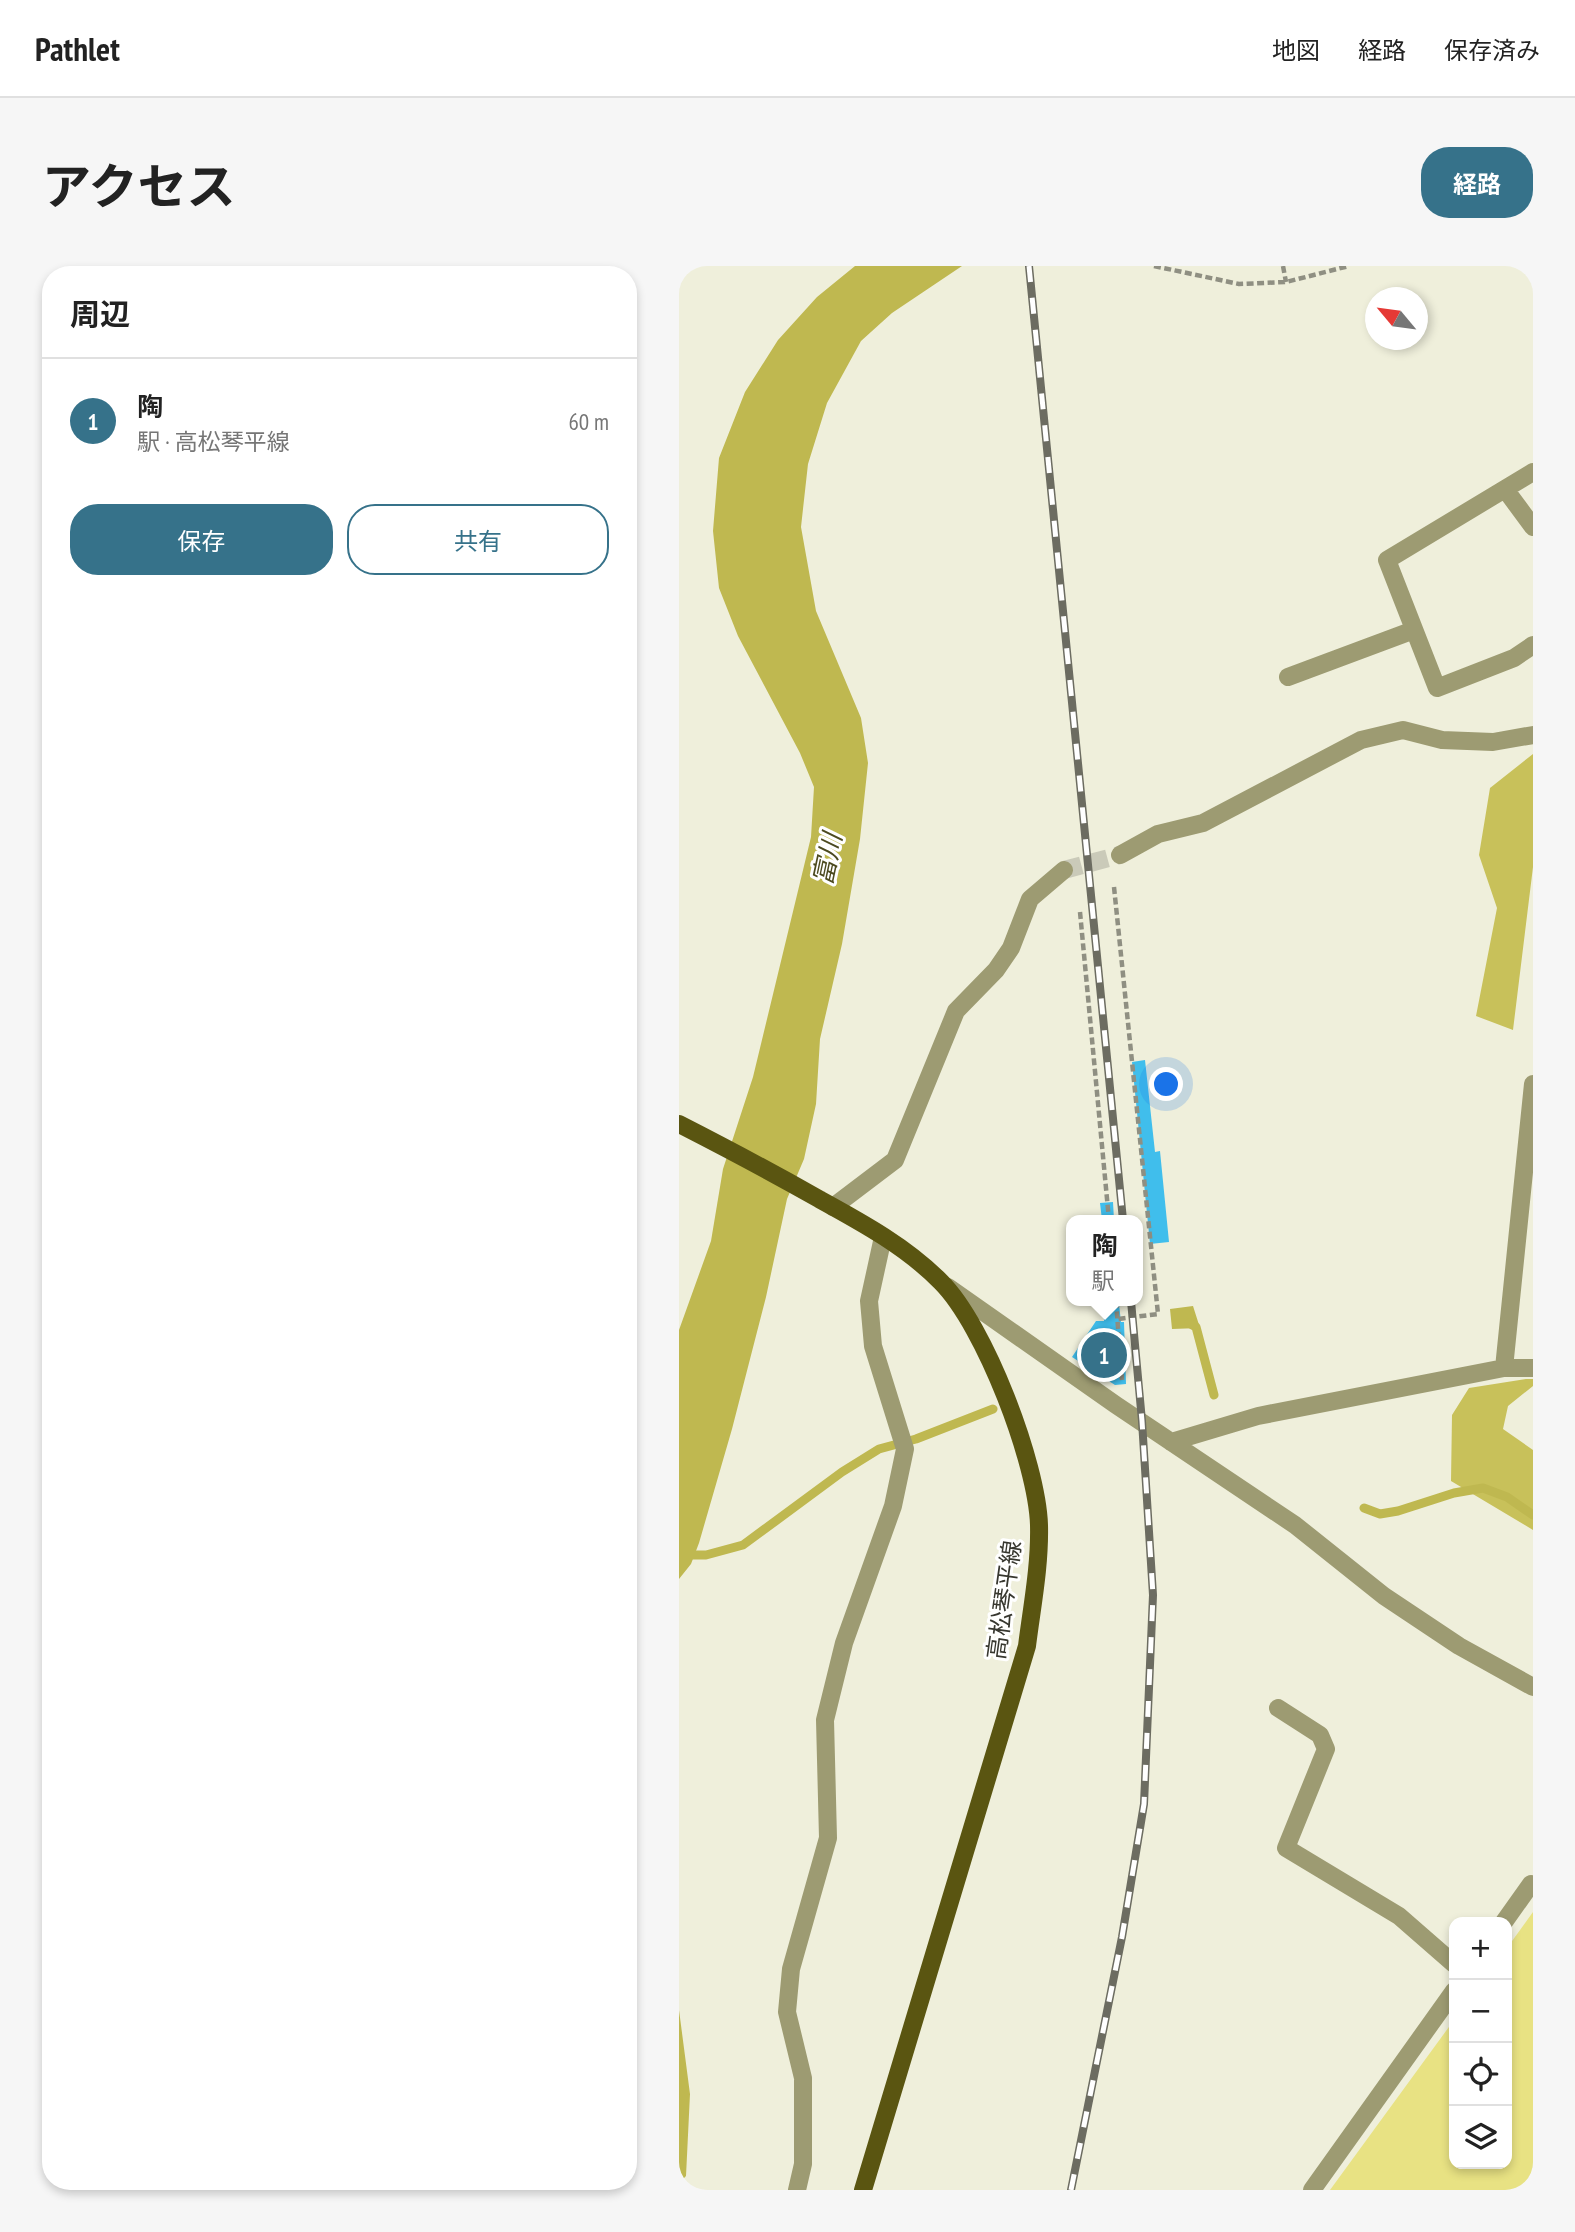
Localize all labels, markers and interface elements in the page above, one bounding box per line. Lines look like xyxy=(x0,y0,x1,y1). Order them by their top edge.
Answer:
text: Pathlet xyxy=(35,27,120,70)
text: 地図 xyxy=(1272,35,1320,66)
text: 経路 xyxy=(1358,35,1406,66)
text: 保存済み xyxy=(1444,35,1540,66)
button: 経路 xyxy=(1421,147,1533,218)
text: アクセス xyxy=(42,154,236,218)
north arrow xyxy=(1365,287,1428,350)
text: 周辺 xyxy=(70,294,130,333)
text: 陶 xyxy=(137,390,163,423)
text: 1 xyxy=(88,407,99,436)
text: 60 m xyxy=(568,407,609,436)
text: 駅 · 高松琴平線 xyxy=(137,427,290,456)
button: 保存 xyxy=(70,504,333,575)
button: 共有 xyxy=(347,504,609,575)
water label: 富川 xyxy=(805,827,849,888)
your location xyxy=(1149,1067,1183,1101)
popup xyxy=(1066,1215,1143,1306)
text: 陶 xyxy=(1091,1229,1118,1262)
text: 駅 xyxy=(1091,1266,1114,1295)
pin: 1 xyxy=(1081,1329,1127,1381)
street label: 高松琴平線 xyxy=(980,1538,1028,1662)
map controls xyxy=(1449,1917,1512,2169)
button: + xyxy=(1449,1917,1512,1980)
button: − xyxy=(1449,1980,1512,2043)
button: locate xyxy=(1449,2043,1512,2106)
button: layers xyxy=(1449,2106,1512,2169)

